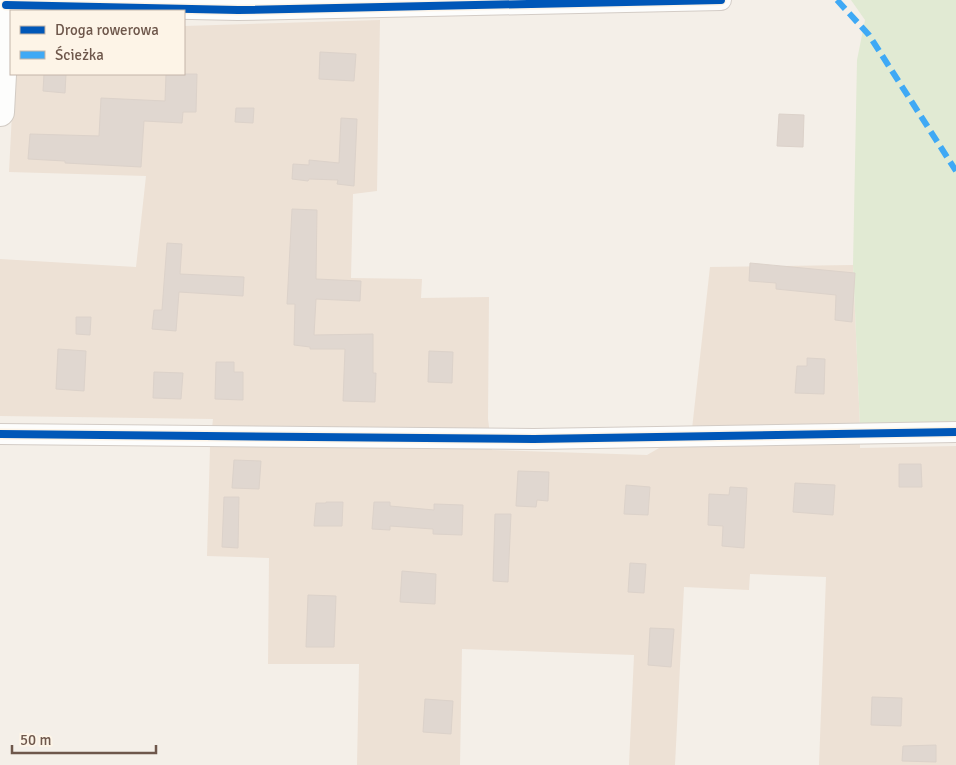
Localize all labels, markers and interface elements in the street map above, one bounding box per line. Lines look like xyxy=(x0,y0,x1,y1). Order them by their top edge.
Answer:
legend xyxy=(10,10,185,75)
text: Droga rowerowa xyxy=(55,21,159,39)
text: Ścieżka xyxy=(55,45,104,64)
scale bar xyxy=(12,722,156,754)
text: 50 m xyxy=(20,731,51,749)

